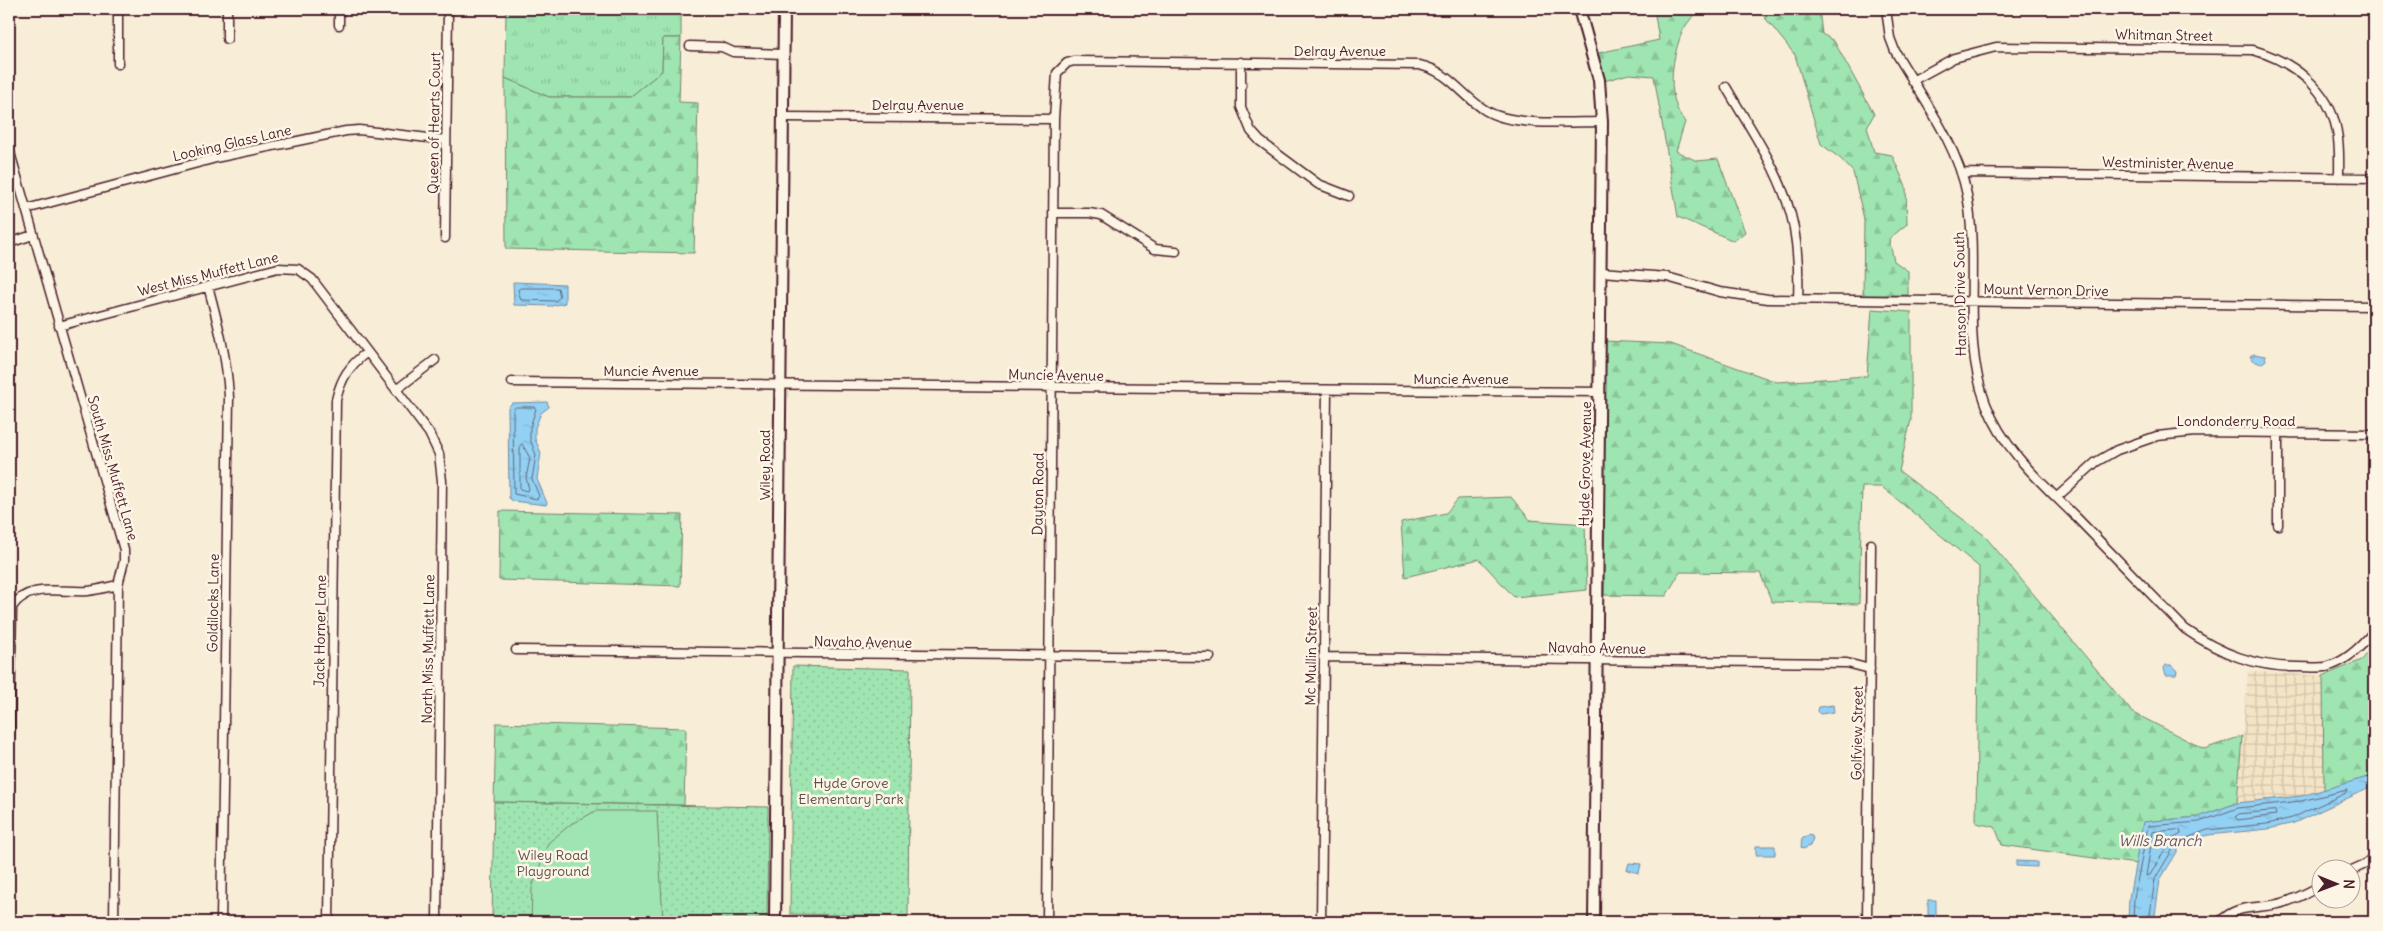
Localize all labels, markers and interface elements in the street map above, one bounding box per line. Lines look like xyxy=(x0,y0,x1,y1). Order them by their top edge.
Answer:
street label: Whitman Street xyxy=(2115,25,2213,45)
street label: Delray Avenue xyxy=(1294,42,1386,60)
street label: Queen of Hearts Court xyxy=(424,52,444,194)
street label: Delray Avenue xyxy=(872,96,964,114)
street label: Looking Glass Lane xyxy=(171,121,293,165)
street label: Westminister Avenue xyxy=(2102,153,2234,173)
street label: Hanson Drive South xyxy=(1950,231,1970,357)
street label: West Miss Muffett Lane xyxy=(136,248,280,300)
street label: Mount Vernon Drive xyxy=(1983,280,2109,300)
street label: Muncie Avenue xyxy=(603,362,699,380)
street label: Muncie Avenue xyxy=(1008,365,1104,385)
street label: Muncie Avenue xyxy=(1413,370,1509,388)
street label: South Miss Muffett Lane xyxy=(84,393,142,543)
street label: Hyde Grove Avenue xyxy=(1575,401,1595,527)
street label: Londonderry Road xyxy=(2177,412,2295,430)
street label: Wiley Road xyxy=(756,430,774,500)
street label: Dayton Road xyxy=(1028,453,1048,535)
street label: Goldilocks Lane xyxy=(203,554,223,652)
street label: North Miss Muffett Lane xyxy=(418,574,438,724)
street label: Jack Horner Lane xyxy=(310,575,330,687)
street label: Mc Mullin Street xyxy=(1301,606,1321,706)
street label: Navaho Avenue xyxy=(814,632,912,652)
street label: Navaho Avenue xyxy=(1548,638,1646,658)
street label: Golfview Street xyxy=(1847,685,1867,781)
park label: Hyde Grove Elementary Park xyxy=(798,774,904,808)
water label: Wills Branch xyxy=(2118,831,2202,850)
park label: Wiley Road Playground xyxy=(516,846,590,880)
north arrow xyxy=(2310,858,2360,908)
text: N xyxy=(2340,879,2358,889)

